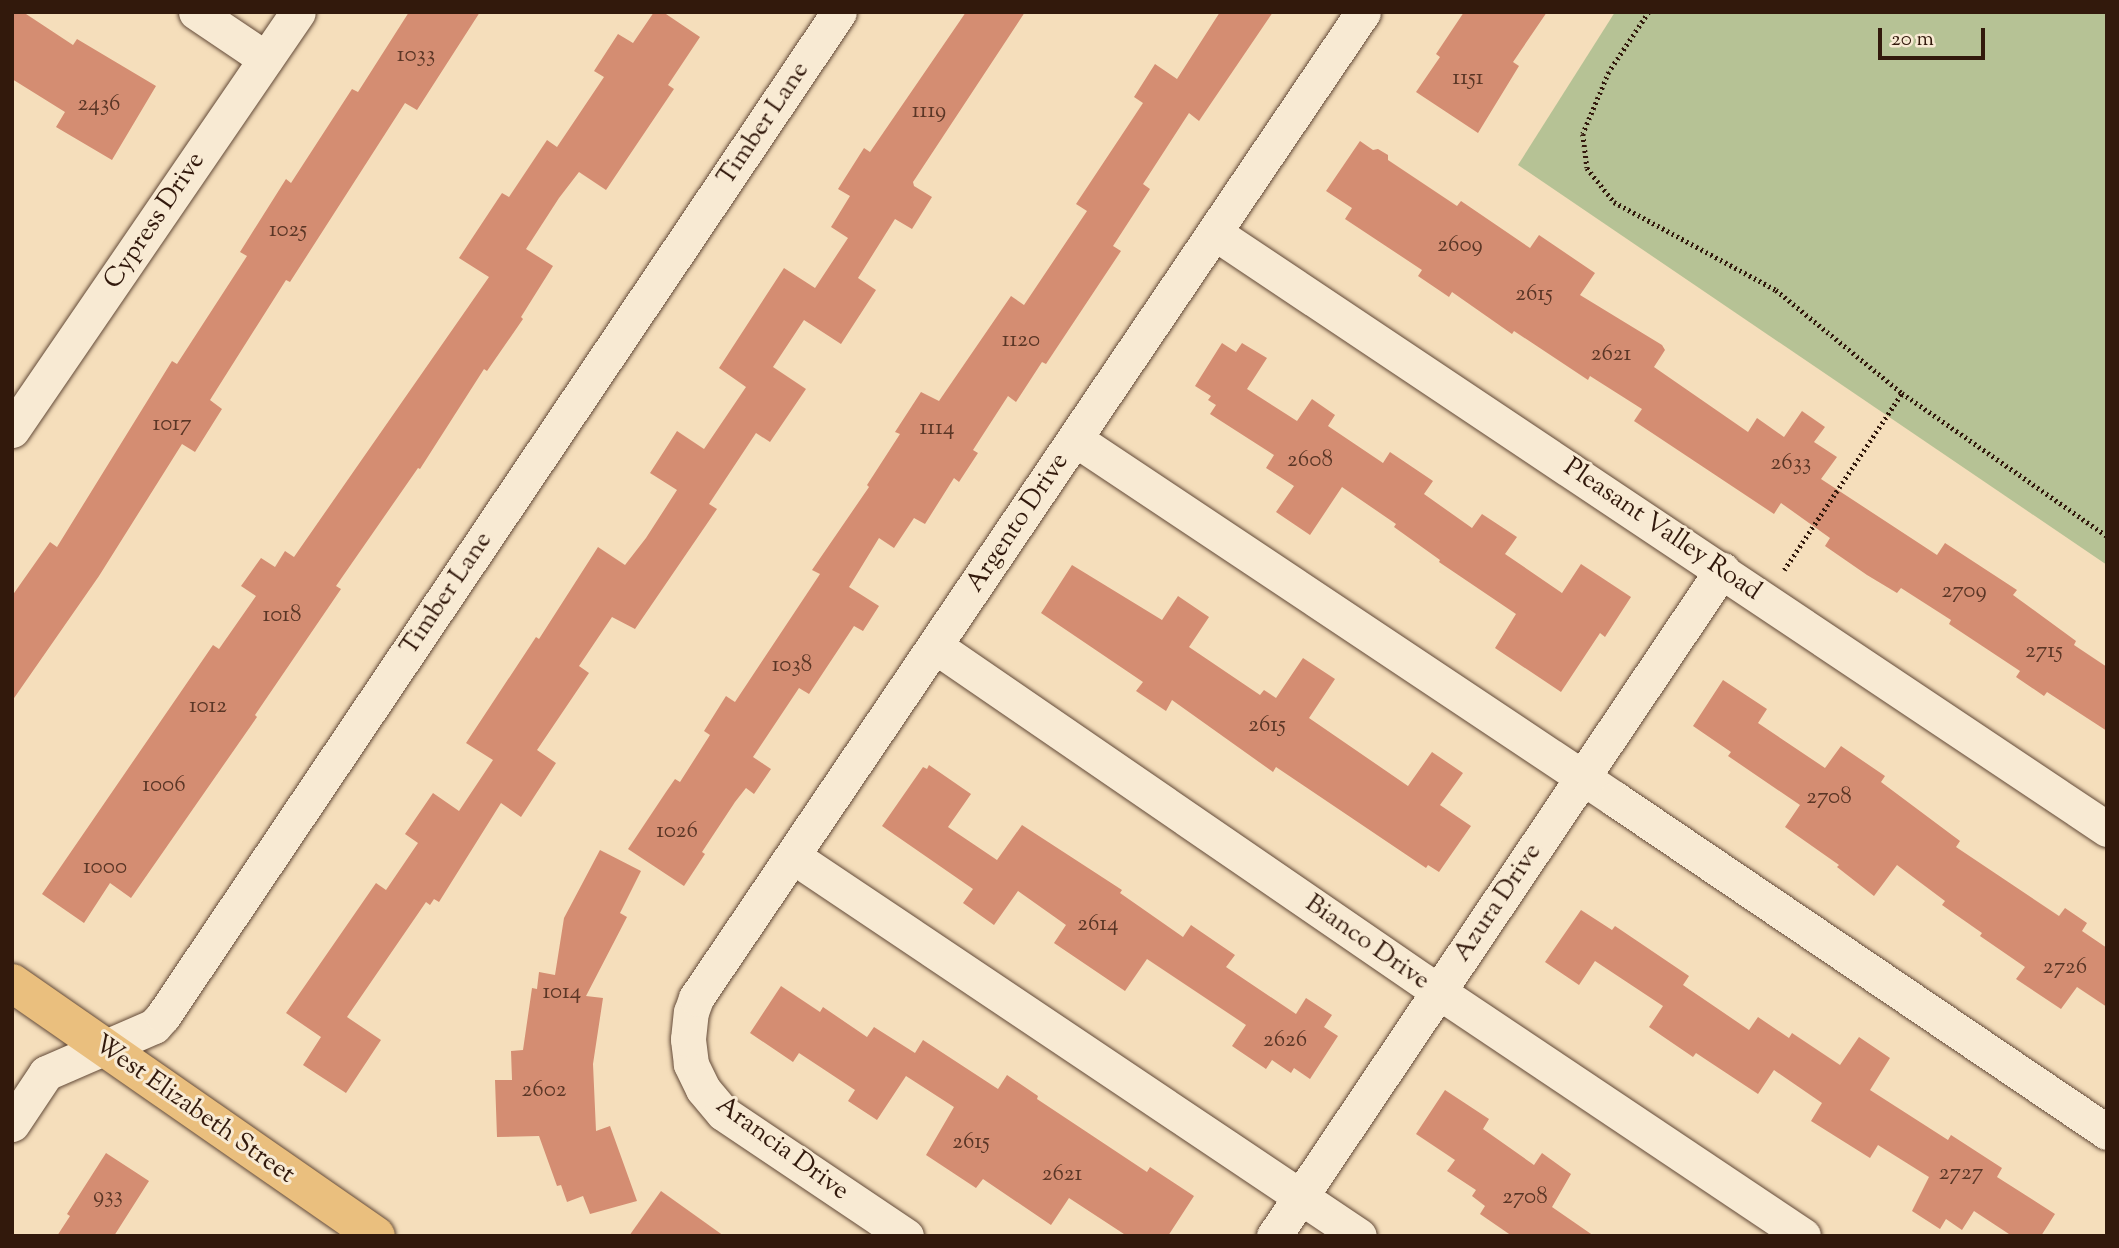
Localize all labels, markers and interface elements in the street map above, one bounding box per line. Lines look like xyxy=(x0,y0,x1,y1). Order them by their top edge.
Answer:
scale bar xyxy=(1881,14,1988,58)
text: 20 m xyxy=(1891,25,1934,55)
house number: 1033 xyxy=(397,42,435,70)
street label: Timber Lane xyxy=(711,56,817,192)
house number: 1151 xyxy=(1452,65,1484,93)
house number: 2436 xyxy=(78,91,120,119)
house number: 1119 xyxy=(912,98,946,126)
street label: Cypress Drive xyxy=(98,147,212,295)
house number: 1025 xyxy=(269,217,307,245)
house number: 2609 xyxy=(1437,232,1483,260)
house number: 2615 xyxy=(1515,281,1553,309)
house number: 1120 xyxy=(1002,327,1040,355)
house number: 2621 xyxy=(1591,341,1631,369)
house number: 1017 xyxy=(153,411,191,439)
house number: 1114 xyxy=(919,415,955,443)
street label: Argento Drive xyxy=(960,447,1076,599)
house number: 2608 xyxy=(1287,447,1333,475)
house number: 2633 xyxy=(1771,450,1811,478)
street label: Pleasant Valley Road xyxy=(1557,452,1767,608)
street label: Timber Lane xyxy=(394,526,500,662)
house number: 2709 xyxy=(1941,578,1987,606)
house number: 1018 xyxy=(263,602,301,630)
house number: 2715 xyxy=(2025,638,2063,666)
house number: 1038 xyxy=(772,652,812,680)
house number: 1012 xyxy=(189,693,227,721)
house number: 2615 xyxy=(1248,712,1286,740)
house number: 1006 xyxy=(142,772,186,800)
house number: 2708 xyxy=(1806,784,1852,812)
house number: 1026 xyxy=(656,818,698,846)
street label: Azura Drive xyxy=(1447,838,1549,968)
house number: 1000 xyxy=(83,854,127,882)
street label: Bianco Drive xyxy=(1299,889,1435,997)
house number: 2614 xyxy=(1077,911,1119,939)
house number: 2726 xyxy=(2043,954,2087,982)
house number: 1014 xyxy=(543,979,581,1007)
house number: 2626 xyxy=(1263,1027,1307,1055)
street label: West Elizabeth Street xyxy=(88,1029,300,1191)
house number: 2602 xyxy=(522,1077,566,1105)
street label: Arancia Drive xyxy=(709,1090,855,1208)
house number: 2615 xyxy=(952,1129,990,1157)
house number: 2727 xyxy=(1939,1160,1983,1188)
house number: 2621 xyxy=(1042,1161,1082,1189)
house number: 933 xyxy=(93,1183,123,1211)
house number: 2708 xyxy=(1502,1184,1548,1212)

